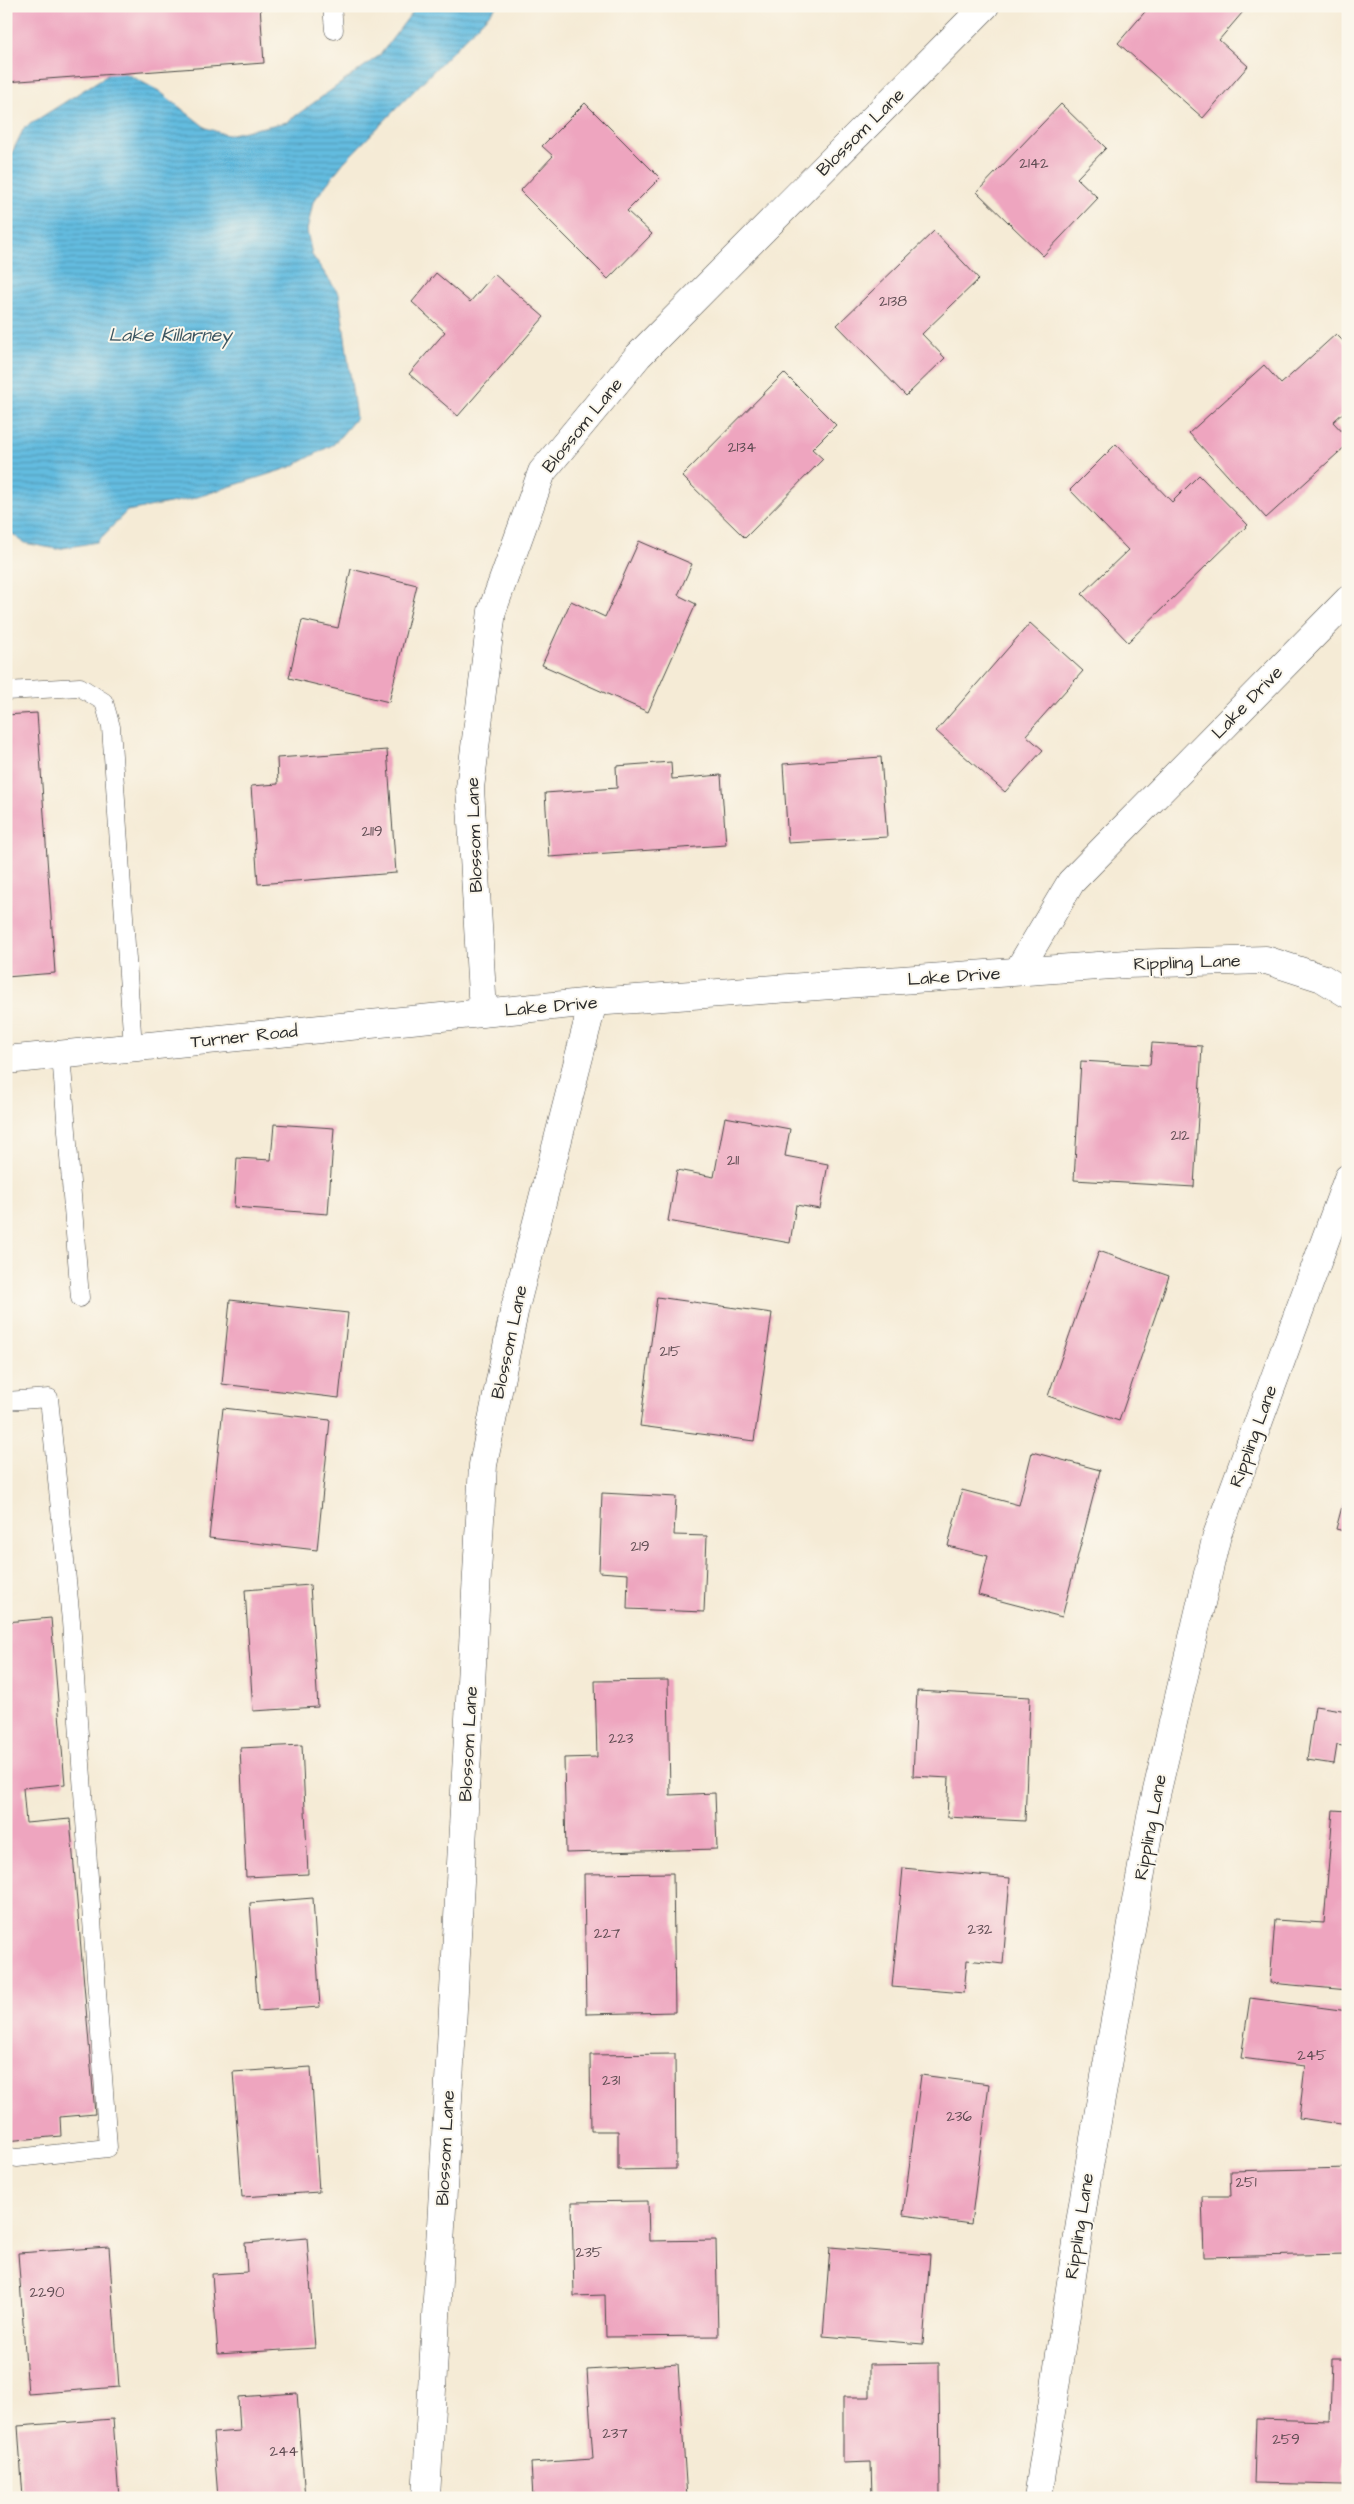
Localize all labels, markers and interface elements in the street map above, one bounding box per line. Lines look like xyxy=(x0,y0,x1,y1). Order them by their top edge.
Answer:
street label: Blossom Lane xyxy=(811,82,910,182)
house number: 2142 xyxy=(1019,153,1049,174)
house number: 2138 xyxy=(879,291,907,312)
water label: Lake Killarney xyxy=(108,322,234,349)
street label: Blossom Lane xyxy=(536,372,629,478)
house number: 2134 xyxy=(728,437,756,458)
street label: Lake Drive xyxy=(1206,660,1289,744)
street label: Blossom Lane xyxy=(460,777,489,893)
house number: 2119 xyxy=(362,821,382,842)
street label: Rippling Lane xyxy=(1133,948,1241,978)
street label: Lake Drive xyxy=(907,961,1002,992)
street label: Lake Drive xyxy=(504,990,599,1023)
street label: Turner Road xyxy=(189,1018,299,1055)
house number: 212 xyxy=(1170,1125,1190,1146)
house number: 211 xyxy=(727,1150,739,1171)
street label: Blossom Lane xyxy=(485,1283,534,1401)
house number: 215 xyxy=(659,1341,681,1362)
street label: Rippling Lane xyxy=(1223,1381,1285,1491)
house number: 219 xyxy=(630,1536,650,1557)
street label: Blossom Lane xyxy=(453,1685,484,1802)
house number: 223 xyxy=(609,1728,634,1749)
street label: Rippling Lane xyxy=(1128,1772,1174,1882)
house number: 232 xyxy=(968,1919,993,1940)
house number: 227 xyxy=(594,1923,620,1944)
house number: 245 xyxy=(1297,2045,1327,2066)
house number: 231 xyxy=(602,2070,620,2091)
street label: Blossom Lane xyxy=(430,2089,461,2206)
house number: 236 xyxy=(946,2106,972,2127)
street label: Rippling Lane xyxy=(1059,2171,1101,2281)
house number: 251 xyxy=(1235,2172,1257,2193)
house number: 235 xyxy=(576,2242,603,2263)
house number: 2290 xyxy=(29,2282,65,2303)
house number: 237 xyxy=(602,2423,628,2444)
house number: 259 xyxy=(1272,2429,1300,2450)
house number: 244 xyxy=(269,2441,299,2462)

